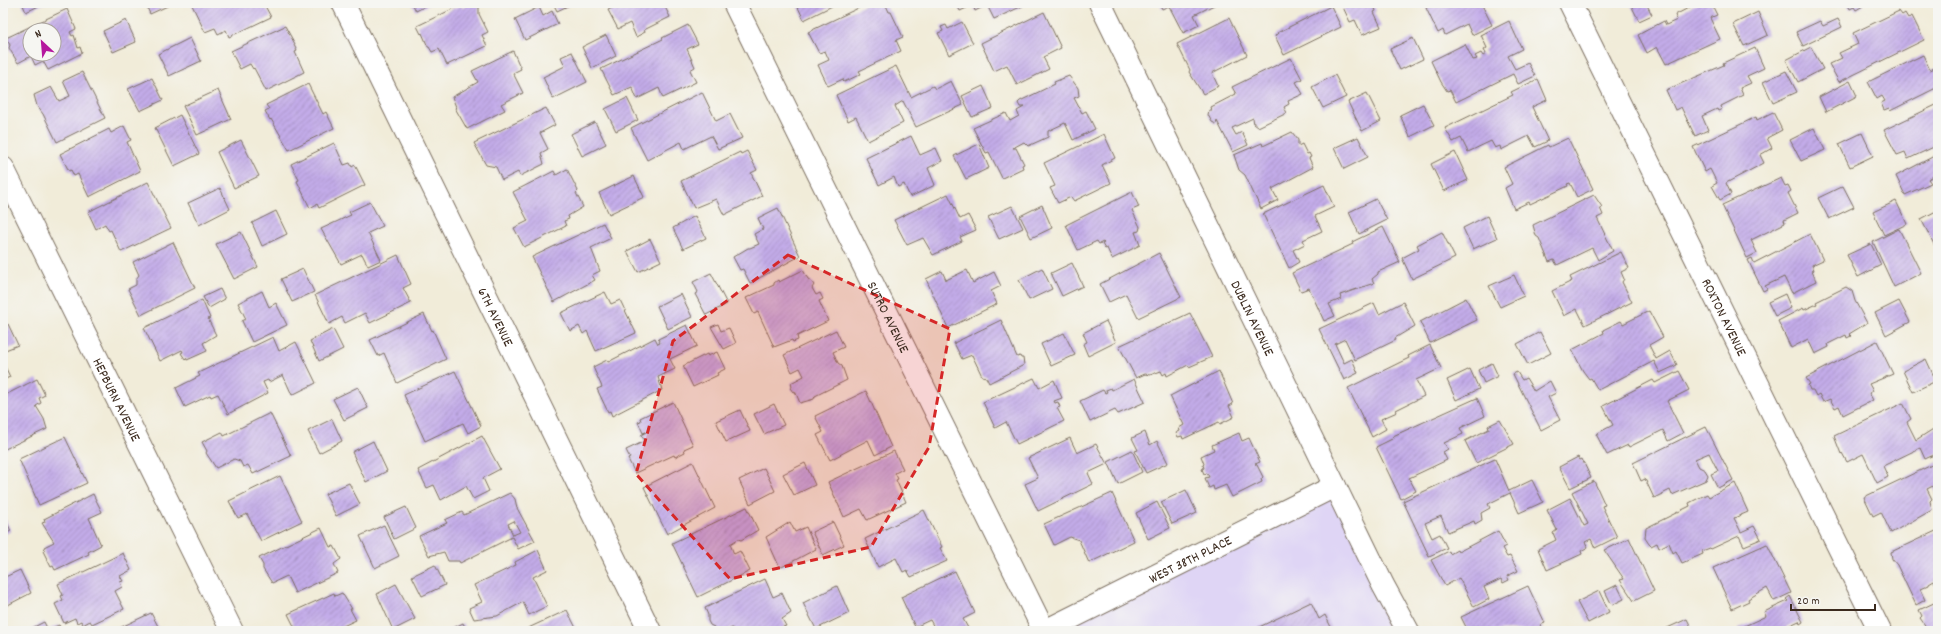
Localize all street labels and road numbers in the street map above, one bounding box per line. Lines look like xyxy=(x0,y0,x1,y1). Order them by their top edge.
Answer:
street label: ROXTON AVENUE xyxy=(1695,275,1751,361)
street label: DUBLIN AVENUE xyxy=(1224,278,1278,360)
street label: SUTRO AVENUE xyxy=(861,279,914,357)
street label: 6TH AVENUE xyxy=(472,284,518,351)
street label: HEPBURN AVENUE xyxy=(86,355,145,446)
street label: WEST 38TH PLACE xyxy=(1146,531,1236,589)

